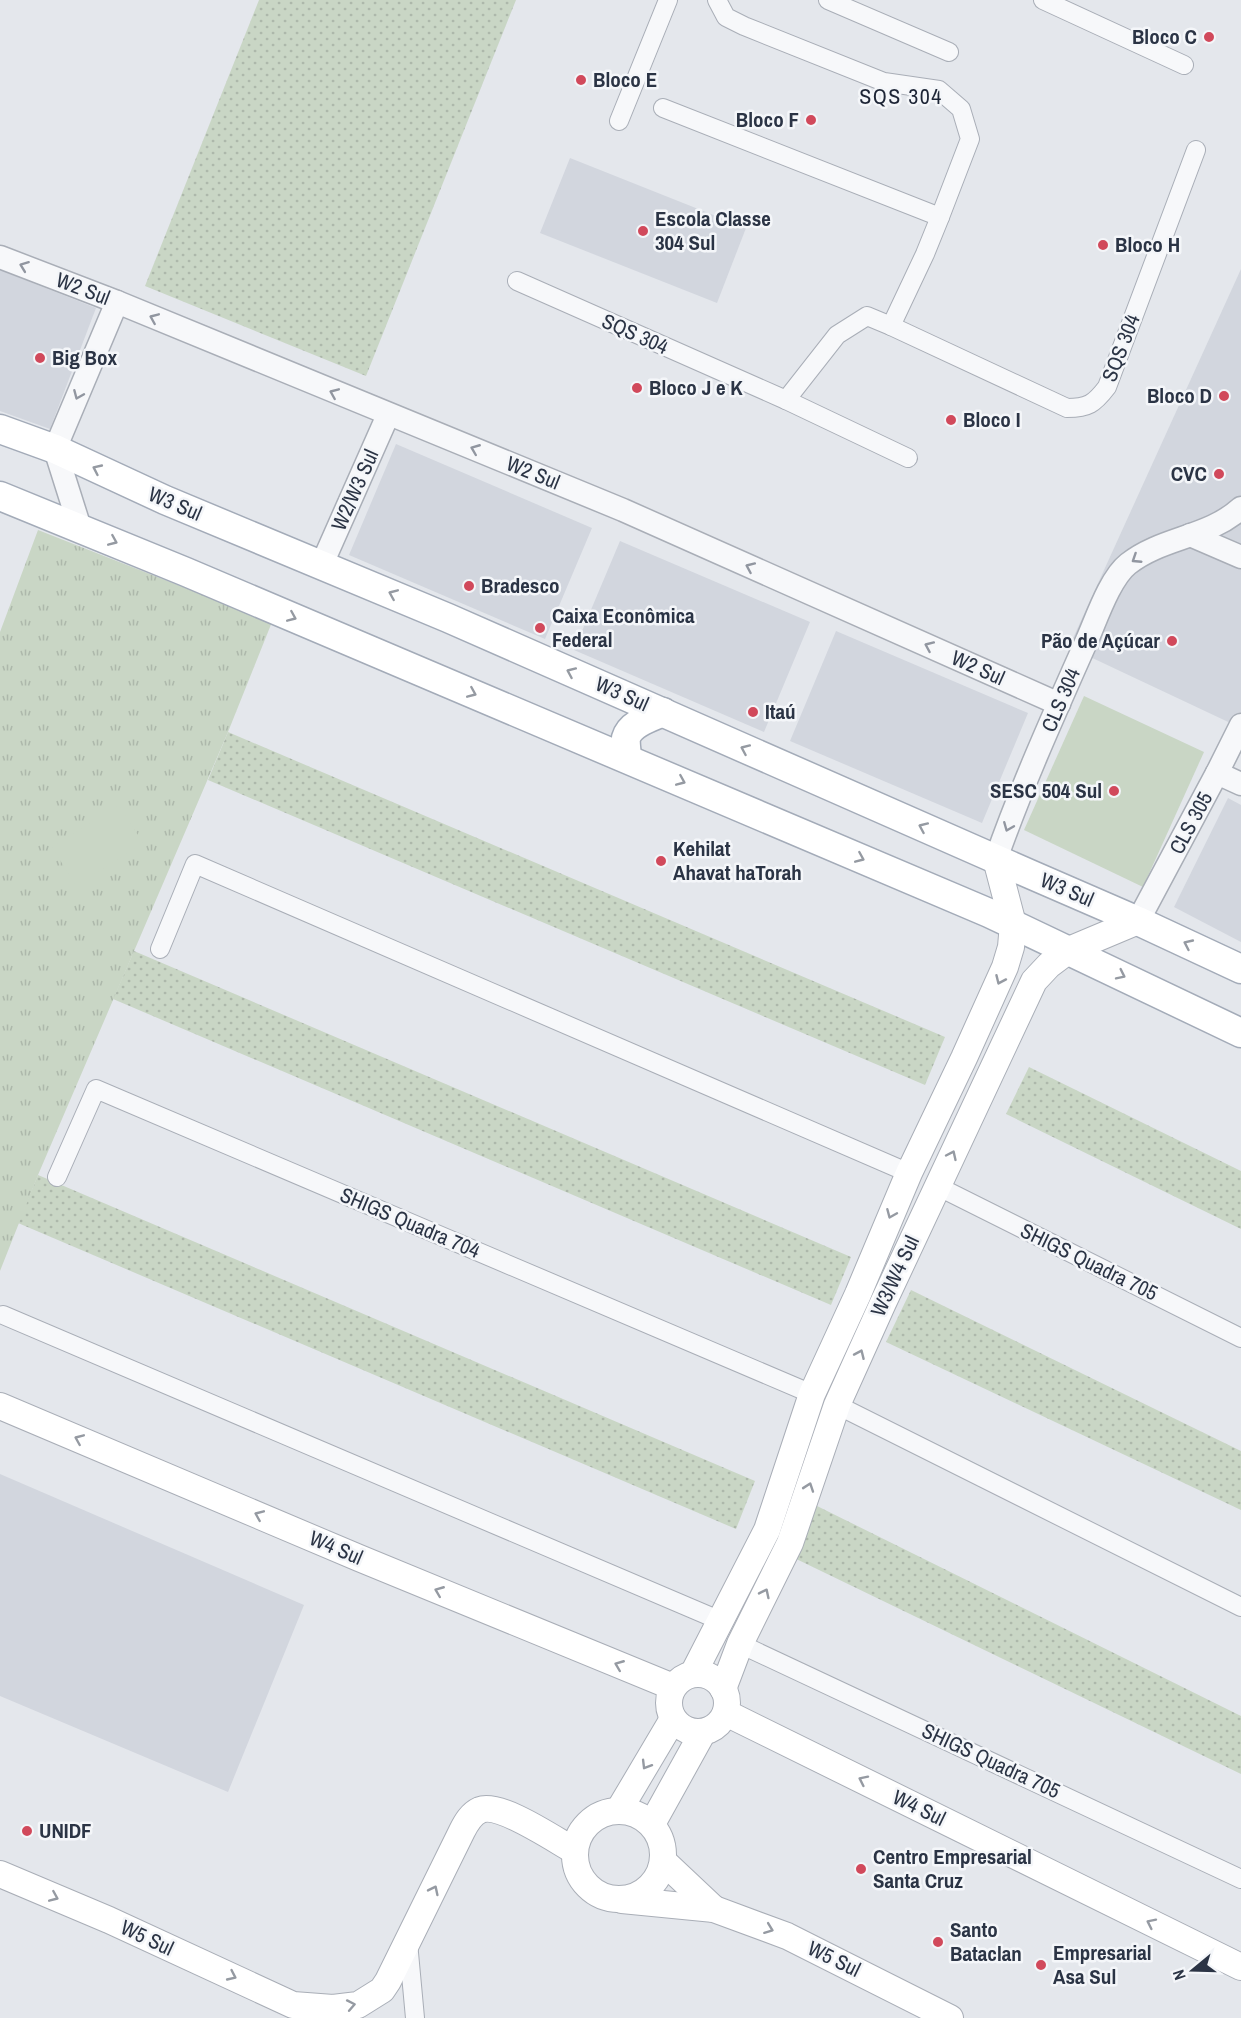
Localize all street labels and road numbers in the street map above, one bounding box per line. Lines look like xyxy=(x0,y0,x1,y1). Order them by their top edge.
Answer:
street label: W2 Sul xyxy=(52,265,114,312)
street label: SQS 304 xyxy=(597,306,673,361)
street label: SQS 304 xyxy=(1094,310,1147,386)
street label: W2/W3 Sul xyxy=(324,445,385,535)
street label: W2 Sul xyxy=(502,449,564,496)
street label: W3 Sul xyxy=(144,479,206,528)
street label: W2 Sul xyxy=(947,643,1009,692)
street label: CLS 304 xyxy=(1034,663,1087,736)
street label: W3 Sul xyxy=(591,669,653,718)
street label: CLS 305 xyxy=(1162,786,1219,859)
street label: W3 Sul xyxy=(1036,865,1098,914)
street label: SHIGS Quadra 704 xyxy=(336,1180,485,1265)
street label: SHIGS Quadra 705 xyxy=(1016,1216,1163,1307)
street label: W3/W4 Sul xyxy=(863,1231,926,1321)
street label: W4 Sul xyxy=(305,1523,367,1572)
street label: SHIGS Quadra 705 xyxy=(917,1716,1065,1805)
street label: W4 Sul xyxy=(888,1782,951,1833)
street label: W5 Sul xyxy=(116,1913,178,1962)
street label: W5 Sul xyxy=(803,1933,866,1984)

